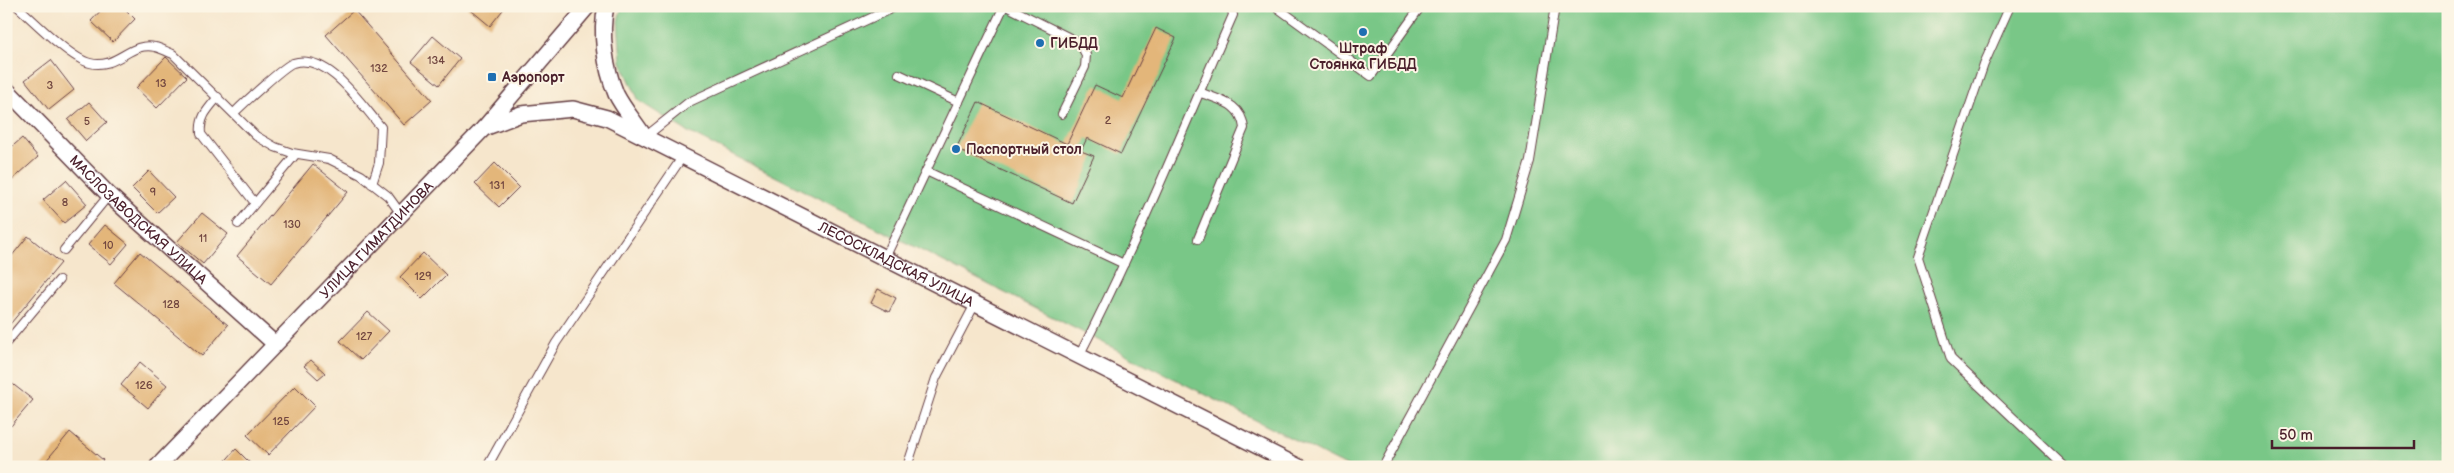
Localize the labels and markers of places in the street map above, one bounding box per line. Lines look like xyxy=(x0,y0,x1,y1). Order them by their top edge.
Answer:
marker: Штраф Стоянка ГИБДД xyxy=(1357,26,1369,38)
place label: ГИБДД xyxy=(1050,35,1098,52)
marker: ГИБДД xyxy=(1034,37,1046,49)
place label: Штраф Стоянка ГИБДД xyxy=(1309,40,1417,73)
place label: Аэропорт xyxy=(501,69,565,86)
marker: Аэропорт xyxy=(486,71,498,83)
place label: Паспортный стол xyxy=(966,141,1082,158)
marker: Паспортный стол xyxy=(950,143,962,155)

